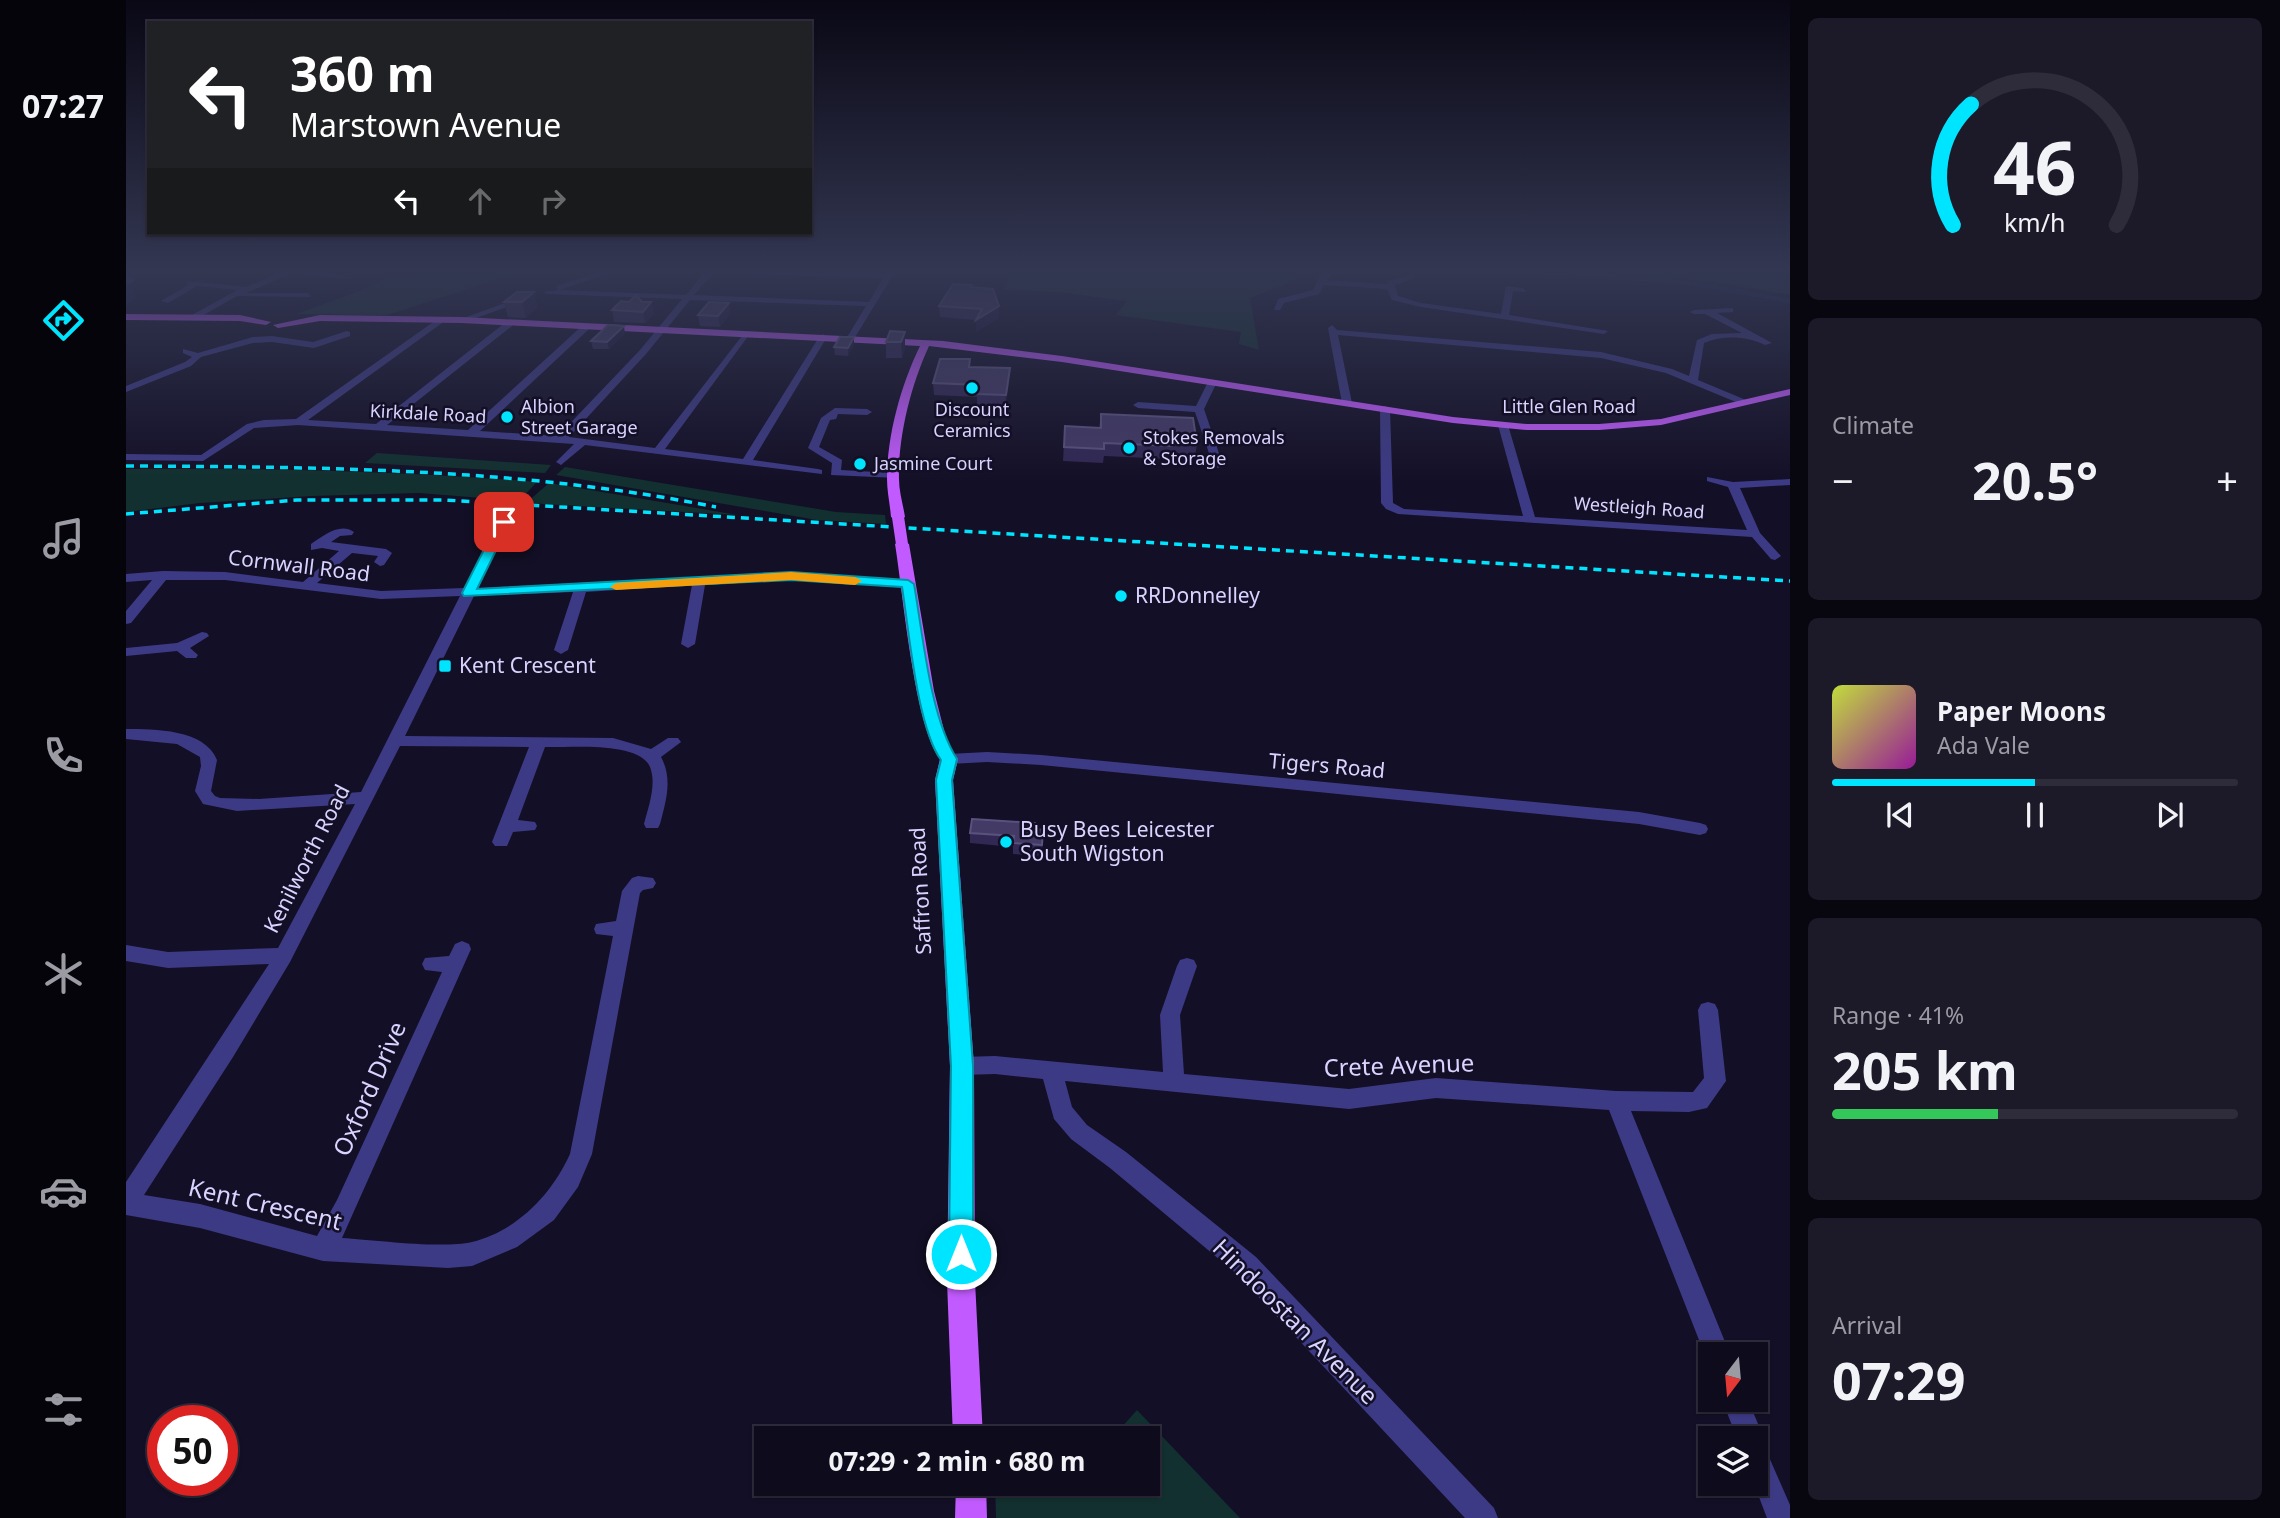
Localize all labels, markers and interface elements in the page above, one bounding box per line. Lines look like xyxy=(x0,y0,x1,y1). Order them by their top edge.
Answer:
text: 360 m xyxy=(290,40,435,106)
icon: left xyxy=(175,49,266,140)
text: 07:27 xyxy=(22,84,104,127)
text: Marstown Avenue xyxy=(290,103,561,146)
text: 46 xyxy=(1993,117,2077,216)
icon: left xyxy=(388,182,426,220)
icon: ahead xyxy=(461,182,499,220)
icon: right xyxy=(534,182,572,220)
text: km/h xyxy=(2004,205,2066,239)
icon: directions xyxy=(39,296,88,345)
marker: Discount Ceramics xyxy=(964,380,980,396)
place label: Albion Street Garage xyxy=(521,394,638,439)
street label: Little Glen Road xyxy=(1502,394,1636,418)
place label: Discount Ceramics xyxy=(933,397,1011,442)
street label: Kirkdale Road xyxy=(369,398,487,428)
marker: Albion Street Garage xyxy=(499,409,515,425)
text: Climate xyxy=(1832,409,1914,441)
place label: Stokes Removals & Storage xyxy=(1143,425,1285,470)
marker: Stokes Removals & Storage xyxy=(1121,440,1137,456)
text: 20.5° xyxy=(1972,444,2098,515)
place label: Jasmine Court xyxy=(872,451,993,475)
text: − xyxy=(1832,454,1854,506)
text: + xyxy=(2216,454,2238,506)
marker: Jasmine Court xyxy=(852,456,868,472)
street label: Westleigh Road xyxy=(1573,490,1705,524)
pin xyxy=(474,492,534,552)
icon: arrive xyxy=(485,503,523,541)
icon: music xyxy=(39,514,88,563)
street label: Cornwall Road xyxy=(227,542,372,588)
place label: RRDonnelley xyxy=(1135,581,1260,609)
marker: RRDonnelley xyxy=(1113,588,1129,604)
place label: Kent Crescent xyxy=(459,651,596,679)
marker: Kent Crescent xyxy=(437,658,453,674)
text: Paper Moons xyxy=(1937,693,2106,729)
text: Ada Vale xyxy=(1937,729,2030,761)
icon: phone xyxy=(39,731,88,780)
street label: Tigers Road xyxy=(1268,746,1386,784)
street label: Kenilworth Road xyxy=(257,780,356,938)
icon: previous xyxy=(1881,796,1919,834)
icon: pause xyxy=(2016,796,2054,834)
icon: next xyxy=(2151,796,2189,834)
place label: Busy Bees Leicester South Wigston xyxy=(1020,815,1214,867)
street label: Saffron Road xyxy=(903,827,937,956)
marker: Busy Bees Leicester South Wigston xyxy=(998,834,1014,850)
icon: climate xyxy=(39,949,88,998)
text: Range · 41% xyxy=(1832,999,1964,1031)
street label: Oxford Drive xyxy=(324,1016,413,1161)
text: 205 km xyxy=(1832,1034,2018,1105)
street label: Crete Avenue xyxy=(1323,1045,1475,1084)
icon: car xyxy=(39,1167,88,1216)
street label: Kent Crescent xyxy=(185,1170,346,1237)
position arrow xyxy=(924,1217,998,1291)
street label: Hindoostan Avenue xyxy=(1206,1231,1386,1411)
text: Arrival xyxy=(1832,1309,1902,1341)
north arrow xyxy=(1698,1342,1768,1412)
map controls xyxy=(1698,1342,1768,1496)
text: 07:29 xyxy=(1832,1344,1966,1415)
icon: filters xyxy=(39,1385,88,1434)
speed limit sign: 50 xyxy=(147,1405,238,1496)
button: layers xyxy=(1698,1426,1768,1496)
text: 07:29 · 2 min · 680 m xyxy=(829,1443,1085,1479)

